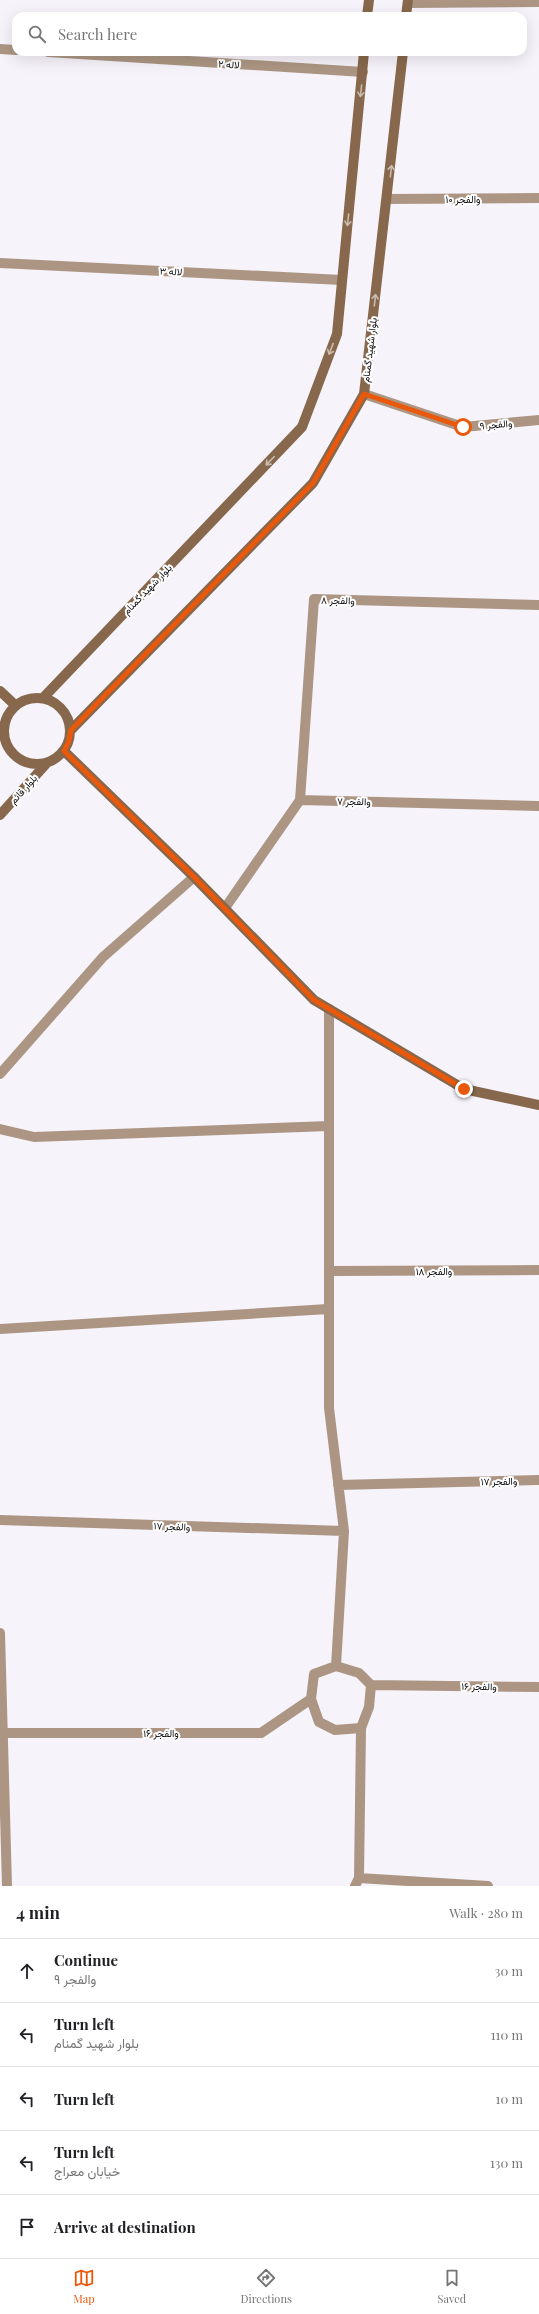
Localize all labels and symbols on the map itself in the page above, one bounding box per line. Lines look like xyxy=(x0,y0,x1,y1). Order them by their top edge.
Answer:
street label: لاله ۲ xyxy=(218,56,240,72)
one-way arrow xyxy=(357,84,364,97)
one-way arrow xyxy=(387,164,395,177)
street label: والفجر ۱۰ xyxy=(446,192,480,206)
one-way arrow xyxy=(344,213,351,226)
street label: لاله ۳ xyxy=(159,263,183,279)
one-way arrow xyxy=(371,294,379,307)
street label: بلوار شهید گمنام xyxy=(358,317,380,383)
one-way arrow xyxy=(327,342,335,354)
street label: والفجر ۹ xyxy=(479,416,513,432)
route start xyxy=(454,418,472,436)
one-way arrow xyxy=(266,455,275,465)
street label: بلوار شهید گمنام xyxy=(119,561,175,617)
street label: والفجر ۸ xyxy=(321,593,355,607)
street label: بلوار قائم xyxy=(6,771,40,807)
street label: والفجر ۷ xyxy=(337,794,371,808)
route end xyxy=(455,1080,473,1098)
street label: والفجر ۱۸ xyxy=(416,1264,452,1278)
street label: والفجر ۱۷ xyxy=(481,1474,517,1488)
street label: والفجر ۱۷ xyxy=(153,1518,191,1534)
street label: والفجر ۱۶ xyxy=(461,1679,497,1693)
street label: والفجر ۱۶ xyxy=(143,1726,179,1740)

